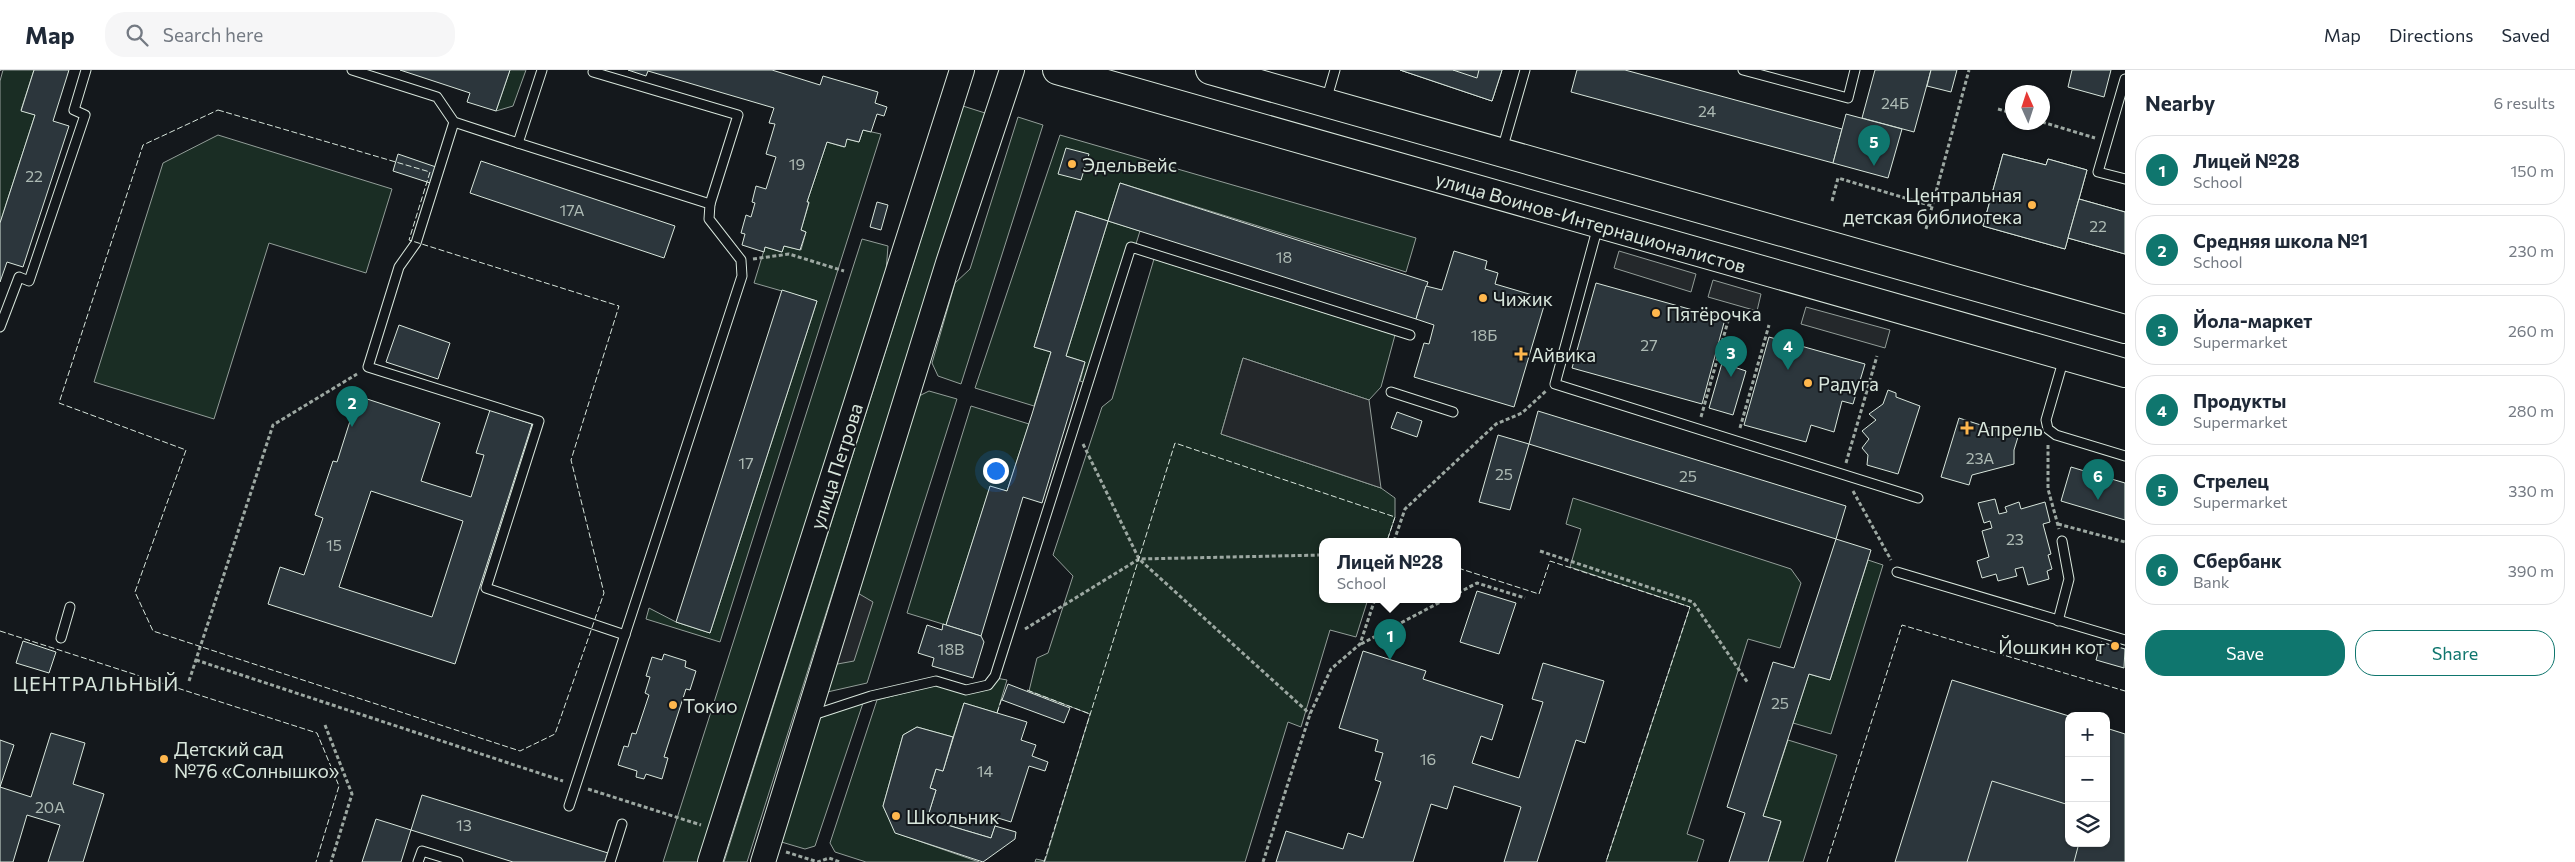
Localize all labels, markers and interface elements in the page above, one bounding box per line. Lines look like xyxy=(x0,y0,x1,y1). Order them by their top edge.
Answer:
search box xyxy=(105,12,455,57)
text: Map xyxy=(25,20,75,49)
icon: search xyxy=(123,21,151,49)
text: Search here xyxy=(163,23,263,46)
text: Map xyxy=(2324,24,2361,46)
text: Directions xyxy=(2389,24,2473,46)
text: Saved xyxy=(2501,24,2550,46)
north arrow xyxy=(2005,85,2050,130)
text: Nearby xyxy=(2145,90,2215,115)
house number: 24Б xyxy=(1881,93,1909,112)
text: 6 results xyxy=(2494,93,2555,112)
house number: 24 xyxy=(1698,101,1716,120)
pin: 5 xyxy=(1858,125,1890,166)
text: Лицей №28 xyxy=(2193,149,2300,172)
place label: Эдельвейс xyxy=(1082,153,1177,176)
house number: 19 xyxy=(789,154,805,173)
marker: Эдельвейс xyxy=(1066,158,1078,170)
text: 1 xyxy=(2158,161,2166,180)
text: 150 m xyxy=(2511,161,2554,180)
house number: 22 xyxy=(25,166,43,185)
street label: улица Воинов-Интернационалистов xyxy=(1433,167,1749,277)
text: School xyxy=(2193,172,2243,191)
place label: Центральная детская библиотека xyxy=(1843,183,2022,228)
marker: Центральная детская библиотека xyxy=(2026,199,2038,211)
house number: 17А xyxy=(560,200,584,219)
house number: 22 xyxy=(2089,216,2107,235)
text: Средняя школа №1 xyxy=(2193,229,2368,252)
text: 2 xyxy=(2157,241,2167,260)
text: 230 m xyxy=(2509,241,2554,260)
house number: 18 xyxy=(1276,247,1292,266)
text: School xyxy=(2193,252,2243,271)
place label: Чижик xyxy=(1493,287,1553,310)
marker: Чижик xyxy=(1477,292,1489,304)
place label: Пятёрочка xyxy=(1666,302,1762,325)
marker: Пятёрочка xyxy=(1650,307,1662,319)
text: Йола-маркет xyxy=(2193,309,2313,332)
text: 3 xyxy=(2157,321,2167,340)
text: 260 m xyxy=(2508,321,2554,340)
house number: 18Б xyxy=(1471,325,1497,344)
pin: 4 xyxy=(1772,329,1804,370)
text: Supermarket xyxy=(2193,332,2288,351)
house number: 27 xyxy=(1640,335,1658,354)
pin: 3 xyxy=(1715,336,1747,377)
place label: Айвика xyxy=(1531,343,1596,366)
marker: Айвика xyxy=(1515,348,1527,360)
place label: Радуга xyxy=(1818,372,1879,395)
marker: Радуга xyxy=(1802,377,1814,389)
pin: 2 xyxy=(336,386,368,427)
text: Продукты xyxy=(2193,389,2286,412)
street label: улица Петрова xyxy=(805,400,867,532)
text: 4 xyxy=(2157,401,2167,420)
text: 280 m xyxy=(2508,401,2554,420)
text: Supermarket xyxy=(2193,412,2288,431)
place label: Апрель xyxy=(1977,417,2043,440)
marker: Апрель xyxy=(1961,422,1973,434)
house number: 23А xyxy=(1966,448,1994,467)
house number: 17 xyxy=(738,453,754,472)
your location xyxy=(983,458,1009,484)
pin: 6 xyxy=(2082,459,2114,500)
house number: 25 xyxy=(1495,464,1513,483)
house number: 25 xyxy=(1679,466,1697,485)
text: Стрелец xyxy=(2193,469,2269,492)
text: 5 xyxy=(2157,481,2167,500)
text: 330 m xyxy=(2508,481,2554,500)
text: Supermarket xyxy=(2193,492,2288,511)
house number: 23 xyxy=(2006,529,2024,548)
house number: 15 xyxy=(326,535,342,554)
popup xyxy=(1319,538,1461,603)
text: Сбербанк xyxy=(2193,549,2282,572)
text: Лицей №28 xyxy=(1337,550,1443,573)
text: 6 xyxy=(2157,561,2167,580)
text: 390 m xyxy=(2508,561,2554,580)
text: Bank xyxy=(2193,572,2230,591)
text: School xyxy=(1337,573,1386,592)
pin: 1 xyxy=(1374,619,1406,660)
button: Save xyxy=(2145,630,2345,676)
button: Share xyxy=(2355,630,2555,676)
place label: Йошкин кот xyxy=(1998,635,2105,658)
house number: 18В xyxy=(938,639,964,658)
marker: Йошкин кот xyxy=(2109,640,2121,652)
district label: ЦЕНТРАЛЬНЫЙ xyxy=(13,671,179,695)
house number: 25 xyxy=(1771,693,1789,712)
place label: Токио xyxy=(683,694,737,717)
marker: Токио xyxy=(667,699,679,711)
map controls xyxy=(2065,712,2110,847)
button: + xyxy=(2065,712,2110,757)
place label: Детский сад №76 «Солнышко» xyxy=(174,737,339,782)
house number: 16 xyxy=(1420,749,1436,768)
marker: Детский сад №76 «Солнышко» xyxy=(158,753,170,765)
button: − xyxy=(2065,757,2110,802)
house number: 14 xyxy=(977,761,994,780)
house number: 20А xyxy=(35,797,65,816)
button: layers xyxy=(2065,802,2110,847)
place label: Школьник xyxy=(906,805,999,828)
marker: Школьник xyxy=(890,810,902,822)
house number: 13 xyxy=(456,815,472,834)

